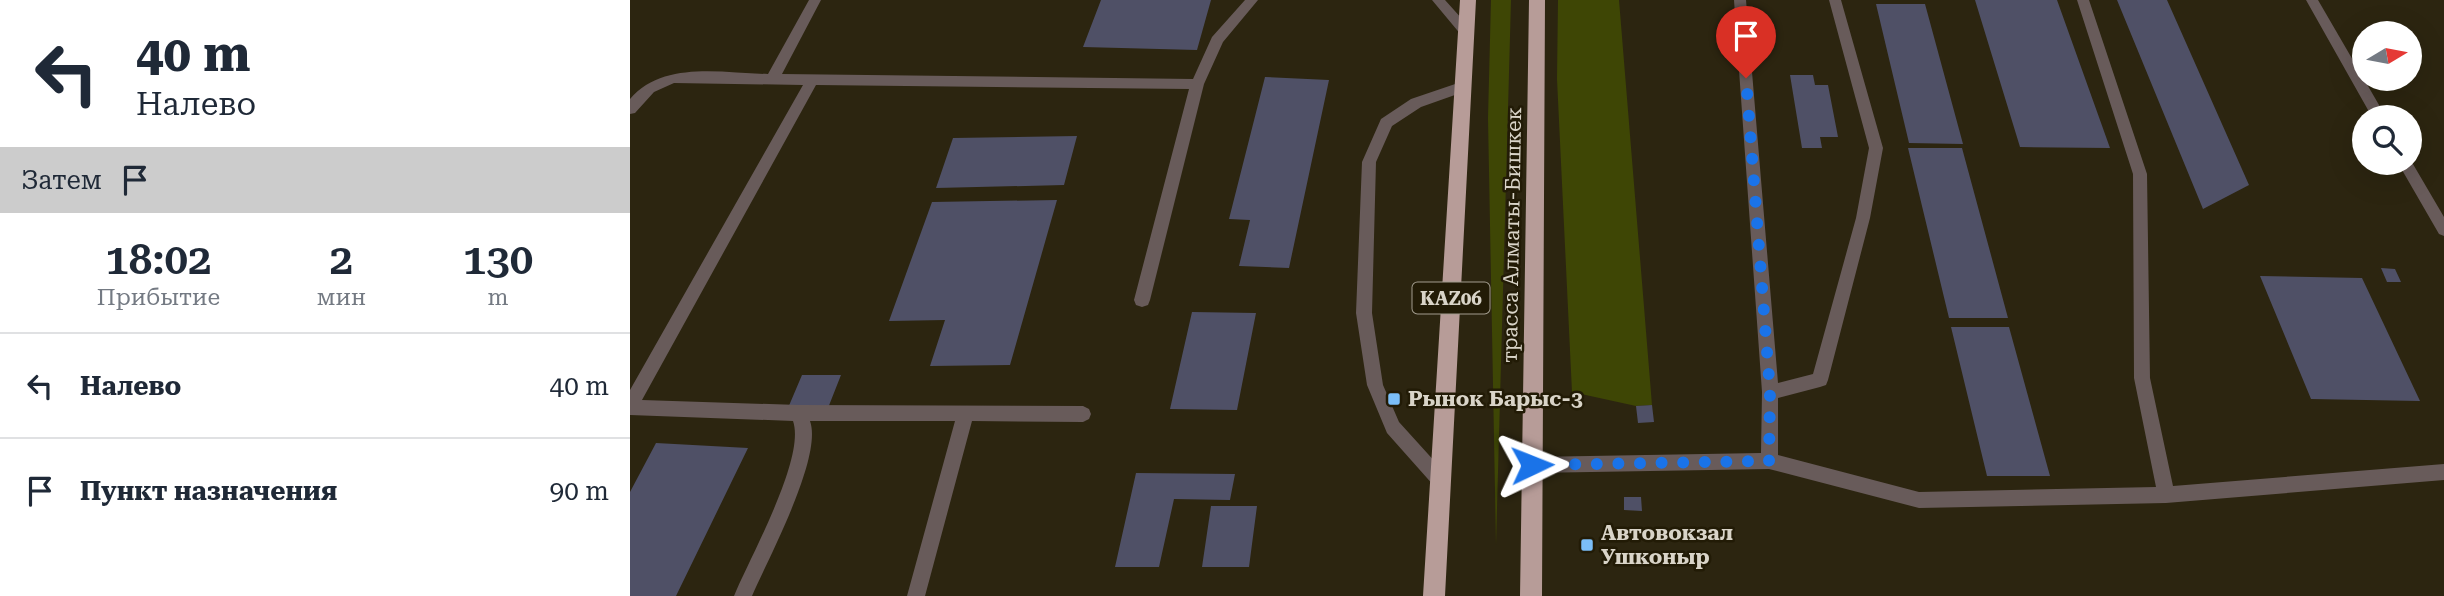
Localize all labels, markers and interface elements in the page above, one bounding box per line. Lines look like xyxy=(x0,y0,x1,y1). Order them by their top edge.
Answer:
pin xyxy=(1716,6,1776,78)
icon: arrive xyxy=(1727,17,1765,55)
north arrow xyxy=(2352,21,2422,91)
map controls xyxy=(2352,21,2422,175)
text: 40 m xyxy=(136,26,251,83)
icon: left xyxy=(21,28,112,119)
text: Налево xyxy=(136,85,256,123)
button: search xyxy=(2352,105,2422,175)
street label: трасса Алматы-Бишкек xyxy=(1498,107,1526,363)
icon: arrive xyxy=(116,161,154,199)
text: Затем xyxy=(21,165,102,195)
text: 18:02 xyxy=(105,235,212,284)
text: 2 xyxy=(330,235,353,284)
text: 130 xyxy=(463,235,533,284)
road number: KАZ06 xyxy=(1412,282,1490,314)
text: Прибытие xyxy=(97,284,220,311)
text: мин xyxy=(317,284,366,311)
text: m xyxy=(487,284,508,311)
icon: left xyxy=(21,367,59,405)
text: Налево xyxy=(80,371,181,401)
text: 40 m xyxy=(550,371,609,401)
place label: Рынок Барыс-3 xyxy=(1408,387,1583,411)
marker: Рынок Барыс-3 xyxy=(1386,391,1402,407)
position arrow xyxy=(1495,428,1569,502)
icon: arrive xyxy=(21,472,59,510)
text: Пункт назначения xyxy=(80,476,337,506)
text: 90 m xyxy=(550,476,609,506)
place label: Автовокзал Ушконыр xyxy=(1601,521,1733,569)
marker: Автовокзал Ушконыр xyxy=(1579,537,1595,553)

